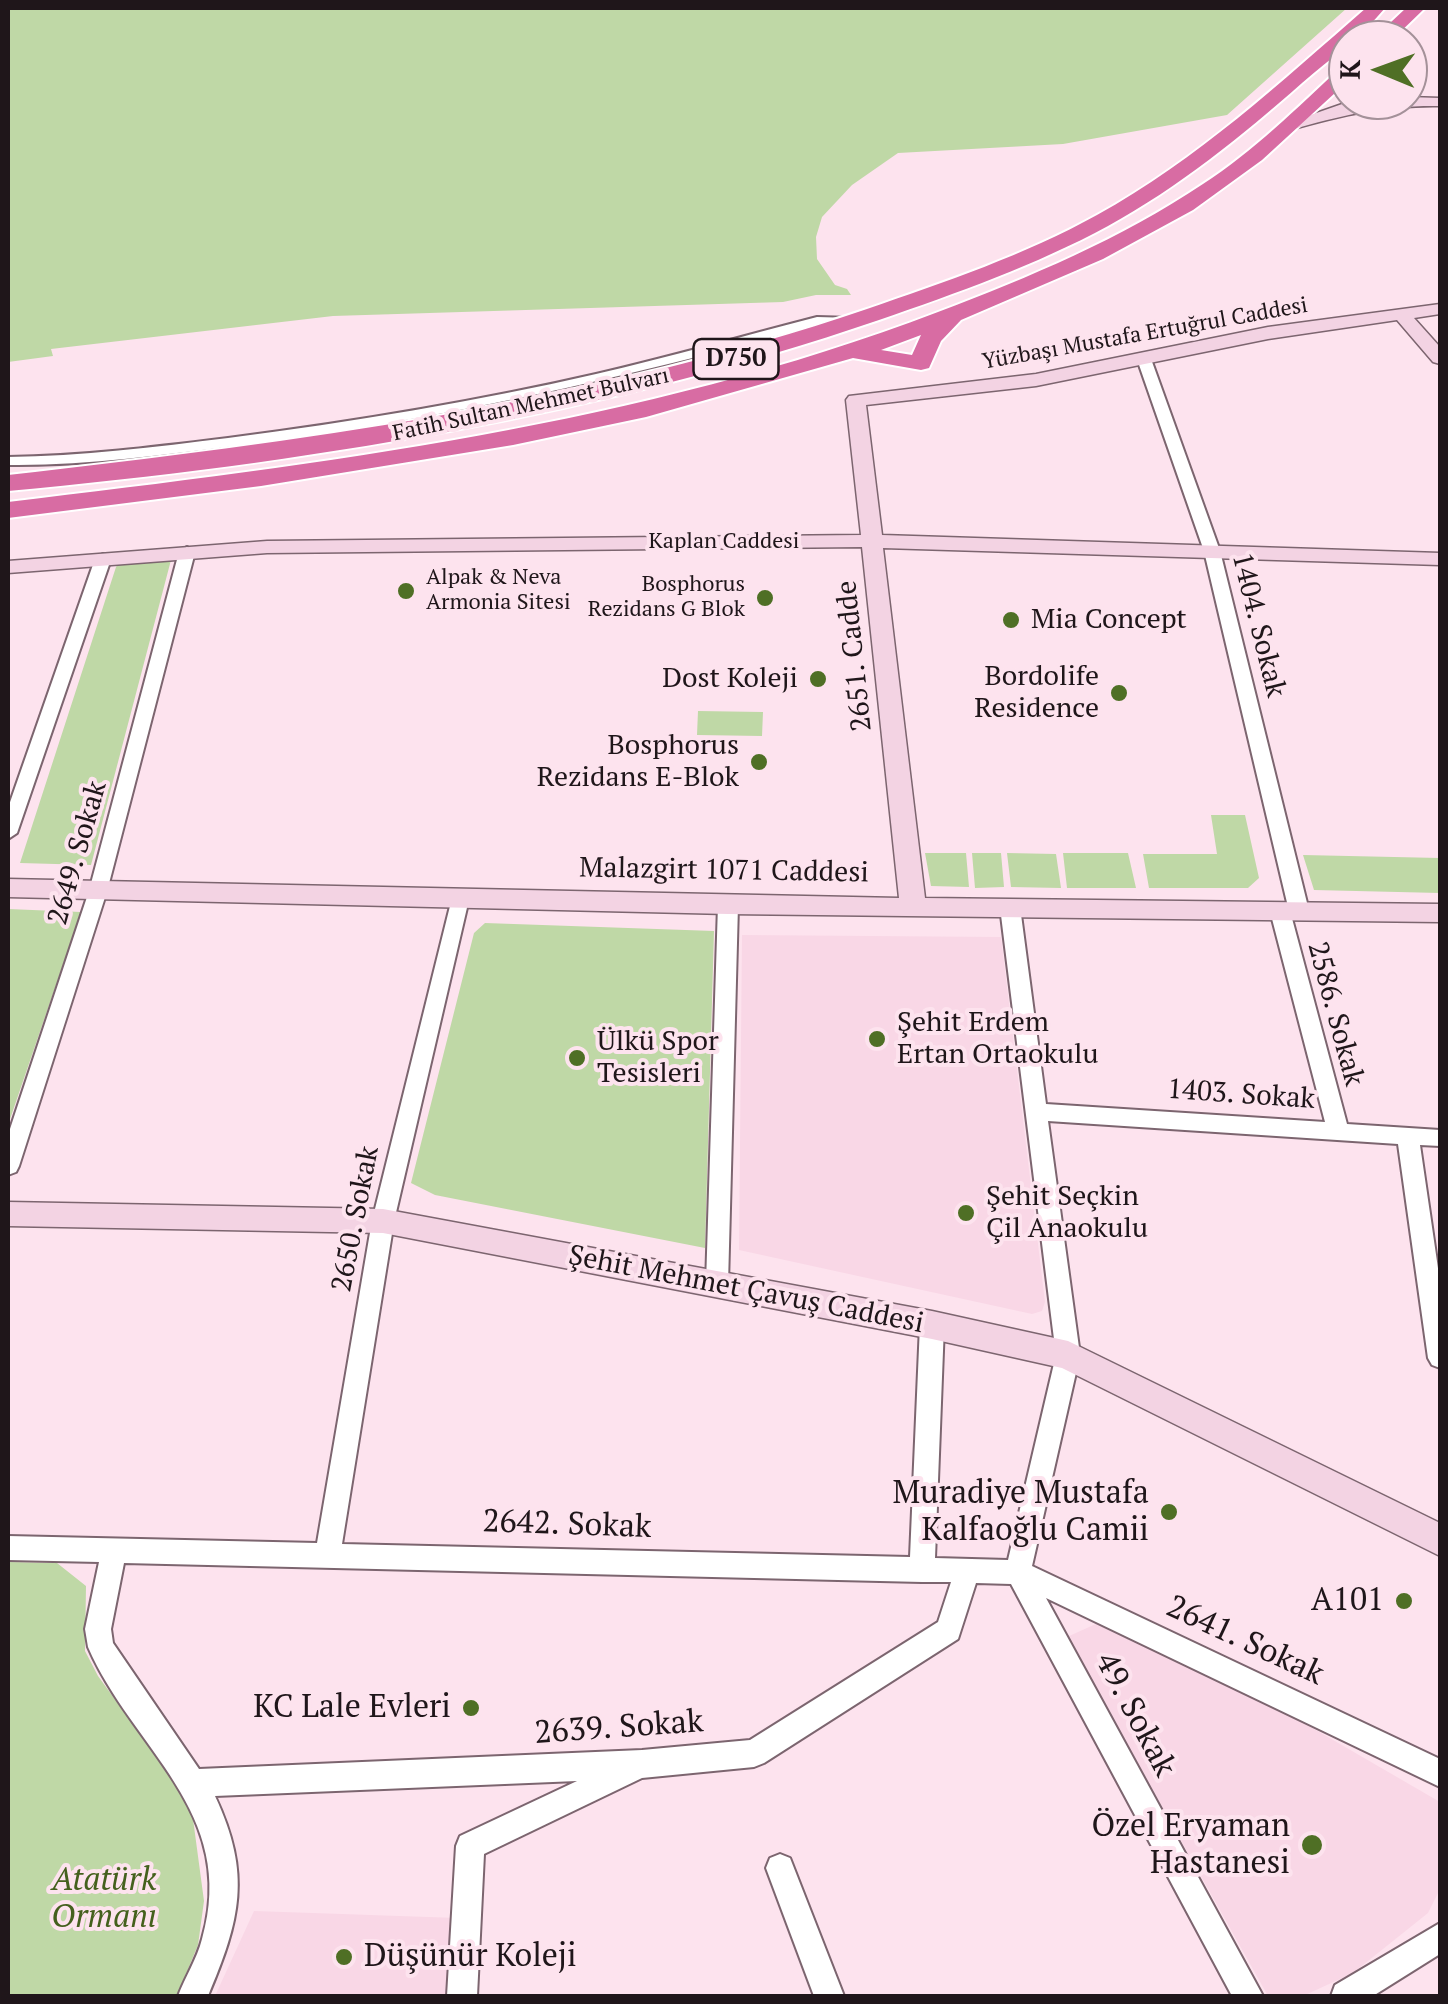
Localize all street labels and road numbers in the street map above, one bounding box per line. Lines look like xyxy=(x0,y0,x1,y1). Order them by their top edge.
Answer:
street label: Yüzbaşı Mustafa Ertuğrul Caddesi xyxy=(980,292,1310,376)
road number: D750 xyxy=(694,339,778,379)
street label: Fatih Sultan Mehmet Bulvarı xyxy=(391,363,671,447)
street label: Kaplan Caddesi xyxy=(649,529,799,555)
street label: 1404. Sokak xyxy=(1224,549,1292,701)
street label: 2651. Cadde xyxy=(830,579,880,733)
street label: 2649. Sokak xyxy=(41,777,115,929)
street label: Malazgirt 1071 Caddesi xyxy=(579,852,869,890)
street label: 2586. Sokak xyxy=(1300,938,1370,1090)
street label: 1403. Sokak xyxy=(1166,1073,1316,1117)
street label: 2650. Sokak xyxy=(325,1143,387,1295)
street label: Şehit Mehmet Çavuş Caddesi xyxy=(566,1239,926,1341)
street label: 2642. Sokak xyxy=(482,1503,652,1547)
street label: 2641. Sokak xyxy=(1160,1588,1330,1694)
street label: 49. Sokak xyxy=(1086,1646,1184,1784)
street label: 2639. Sokak xyxy=(533,1703,705,1753)

